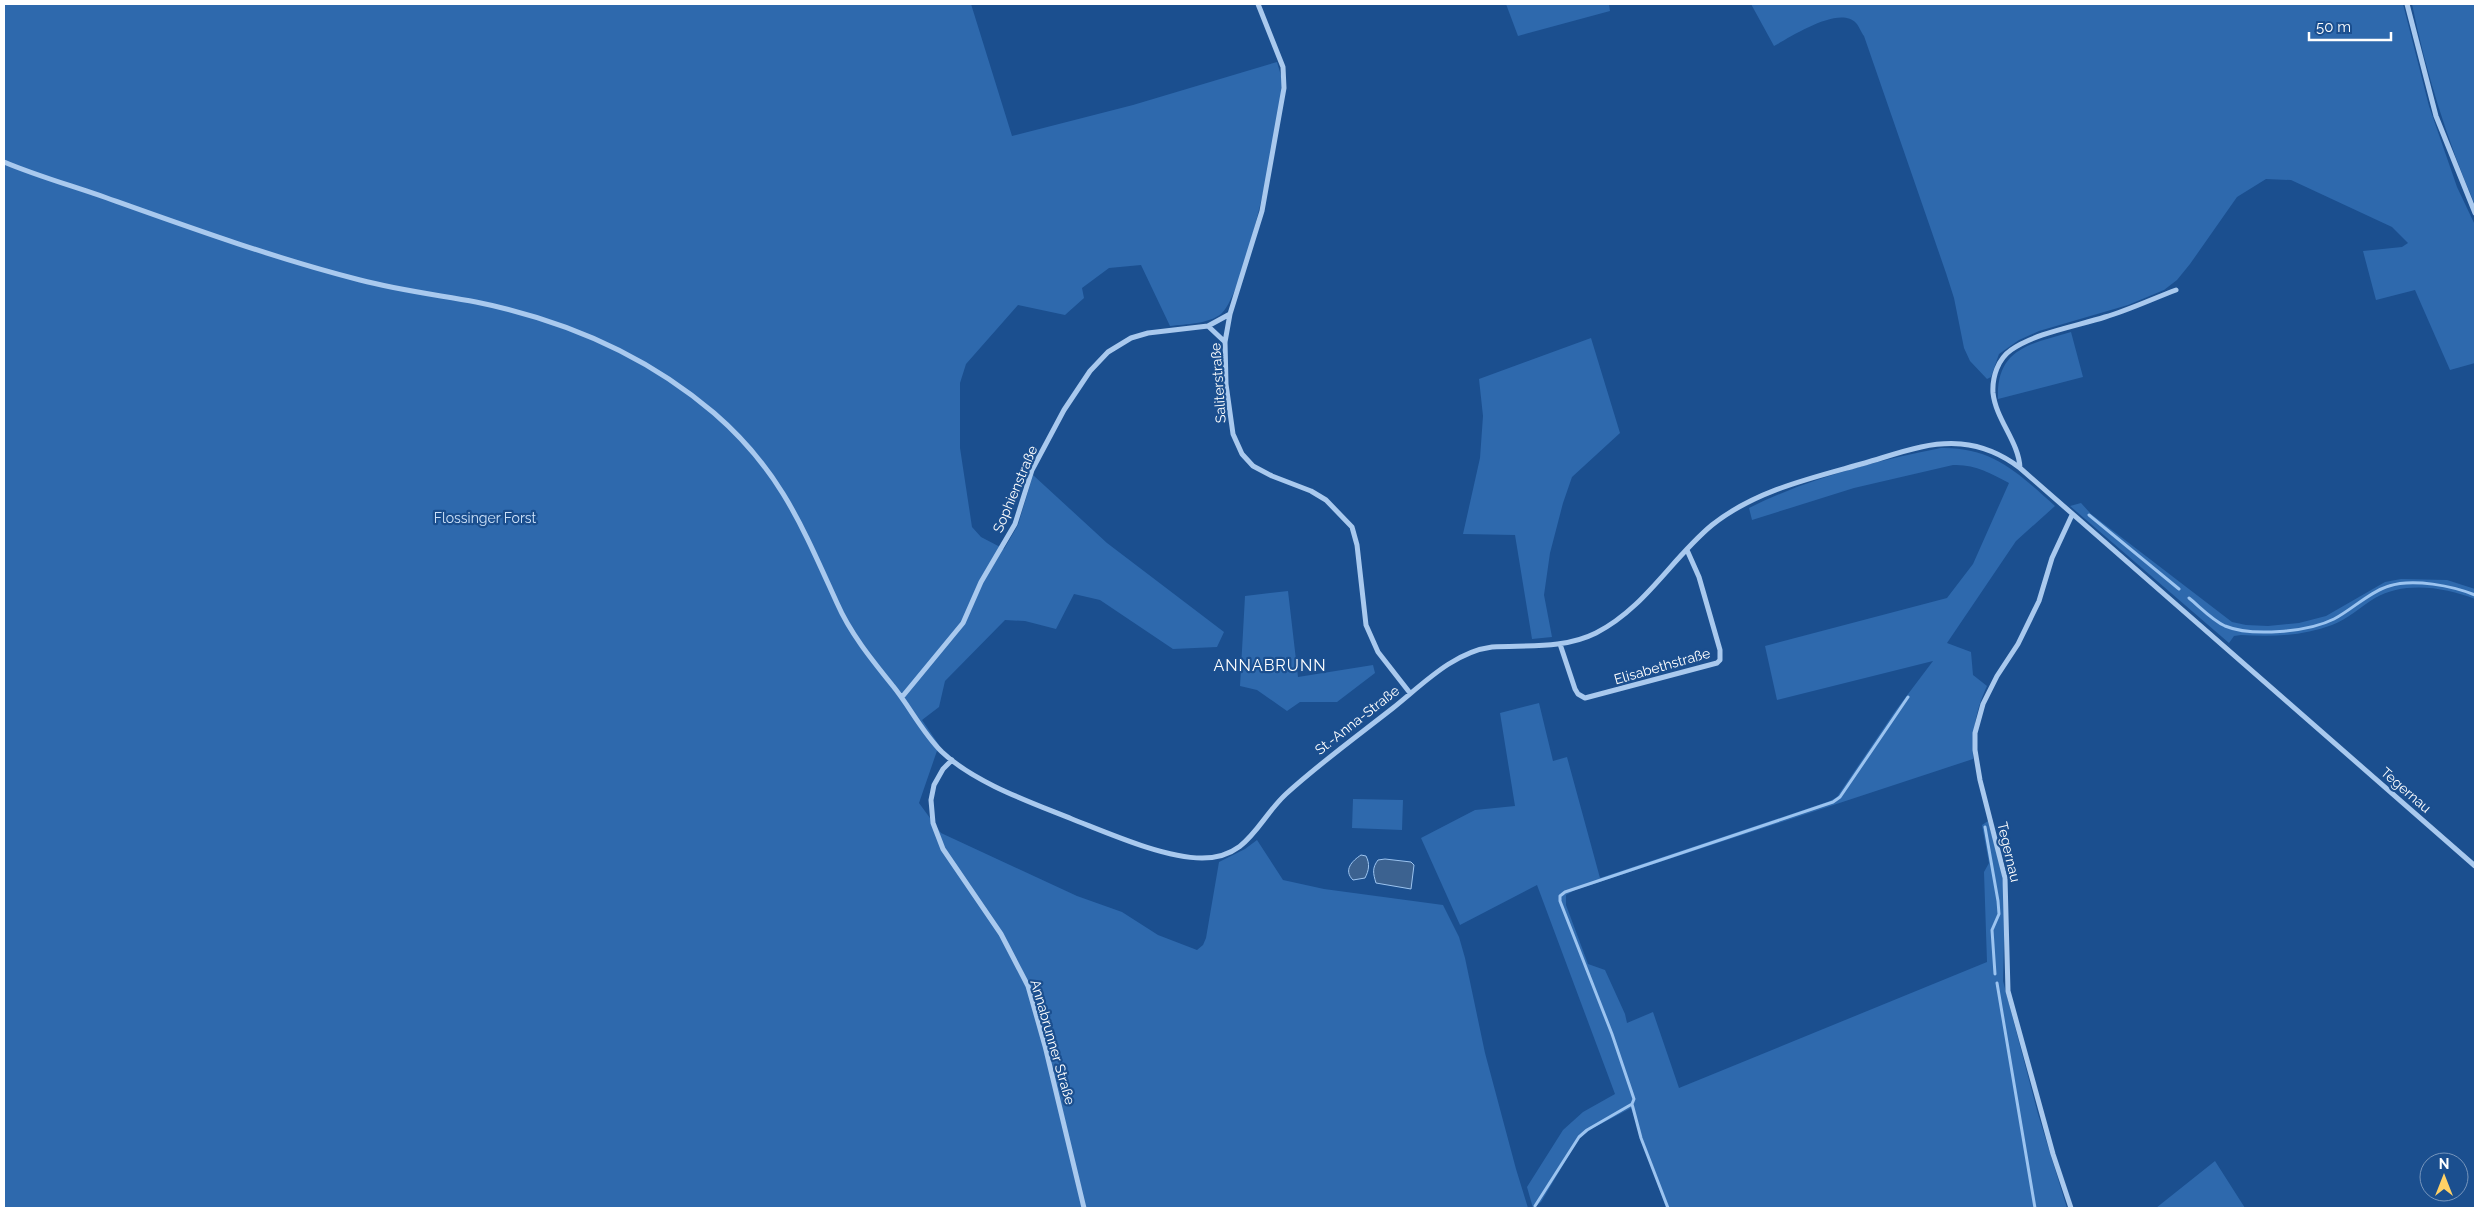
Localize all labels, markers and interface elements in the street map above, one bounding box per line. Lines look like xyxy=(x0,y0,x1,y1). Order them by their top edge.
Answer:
scale bar xyxy=(2309,10,2392,42)
text: 50 m xyxy=(2316,18,2351,36)
street label: Saliterstraße xyxy=(1207,342,1229,424)
street label: Sophienstraße xyxy=(989,443,1041,535)
park label: Flossinger Forst xyxy=(434,510,537,526)
street label: Elisabethstraße xyxy=(1612,645,1712,687)
district label: ANNABRUNN xyxy=(1213,656,1327,675)
street label: St.-Anna-Straße xyxy=(1312,682,1402,758)
street label: Tegernau xyxy=(2378,764,2434,816)
street label: Tegernau xyxy=(1994,820,2024,884)
street label: Annabrunner Straße xyxy=(1027,978,1079,1106)
north arrow xyxy=(2419,1152,2469,1202)
text: N xyxy=(2439,1156,2449,1172)

